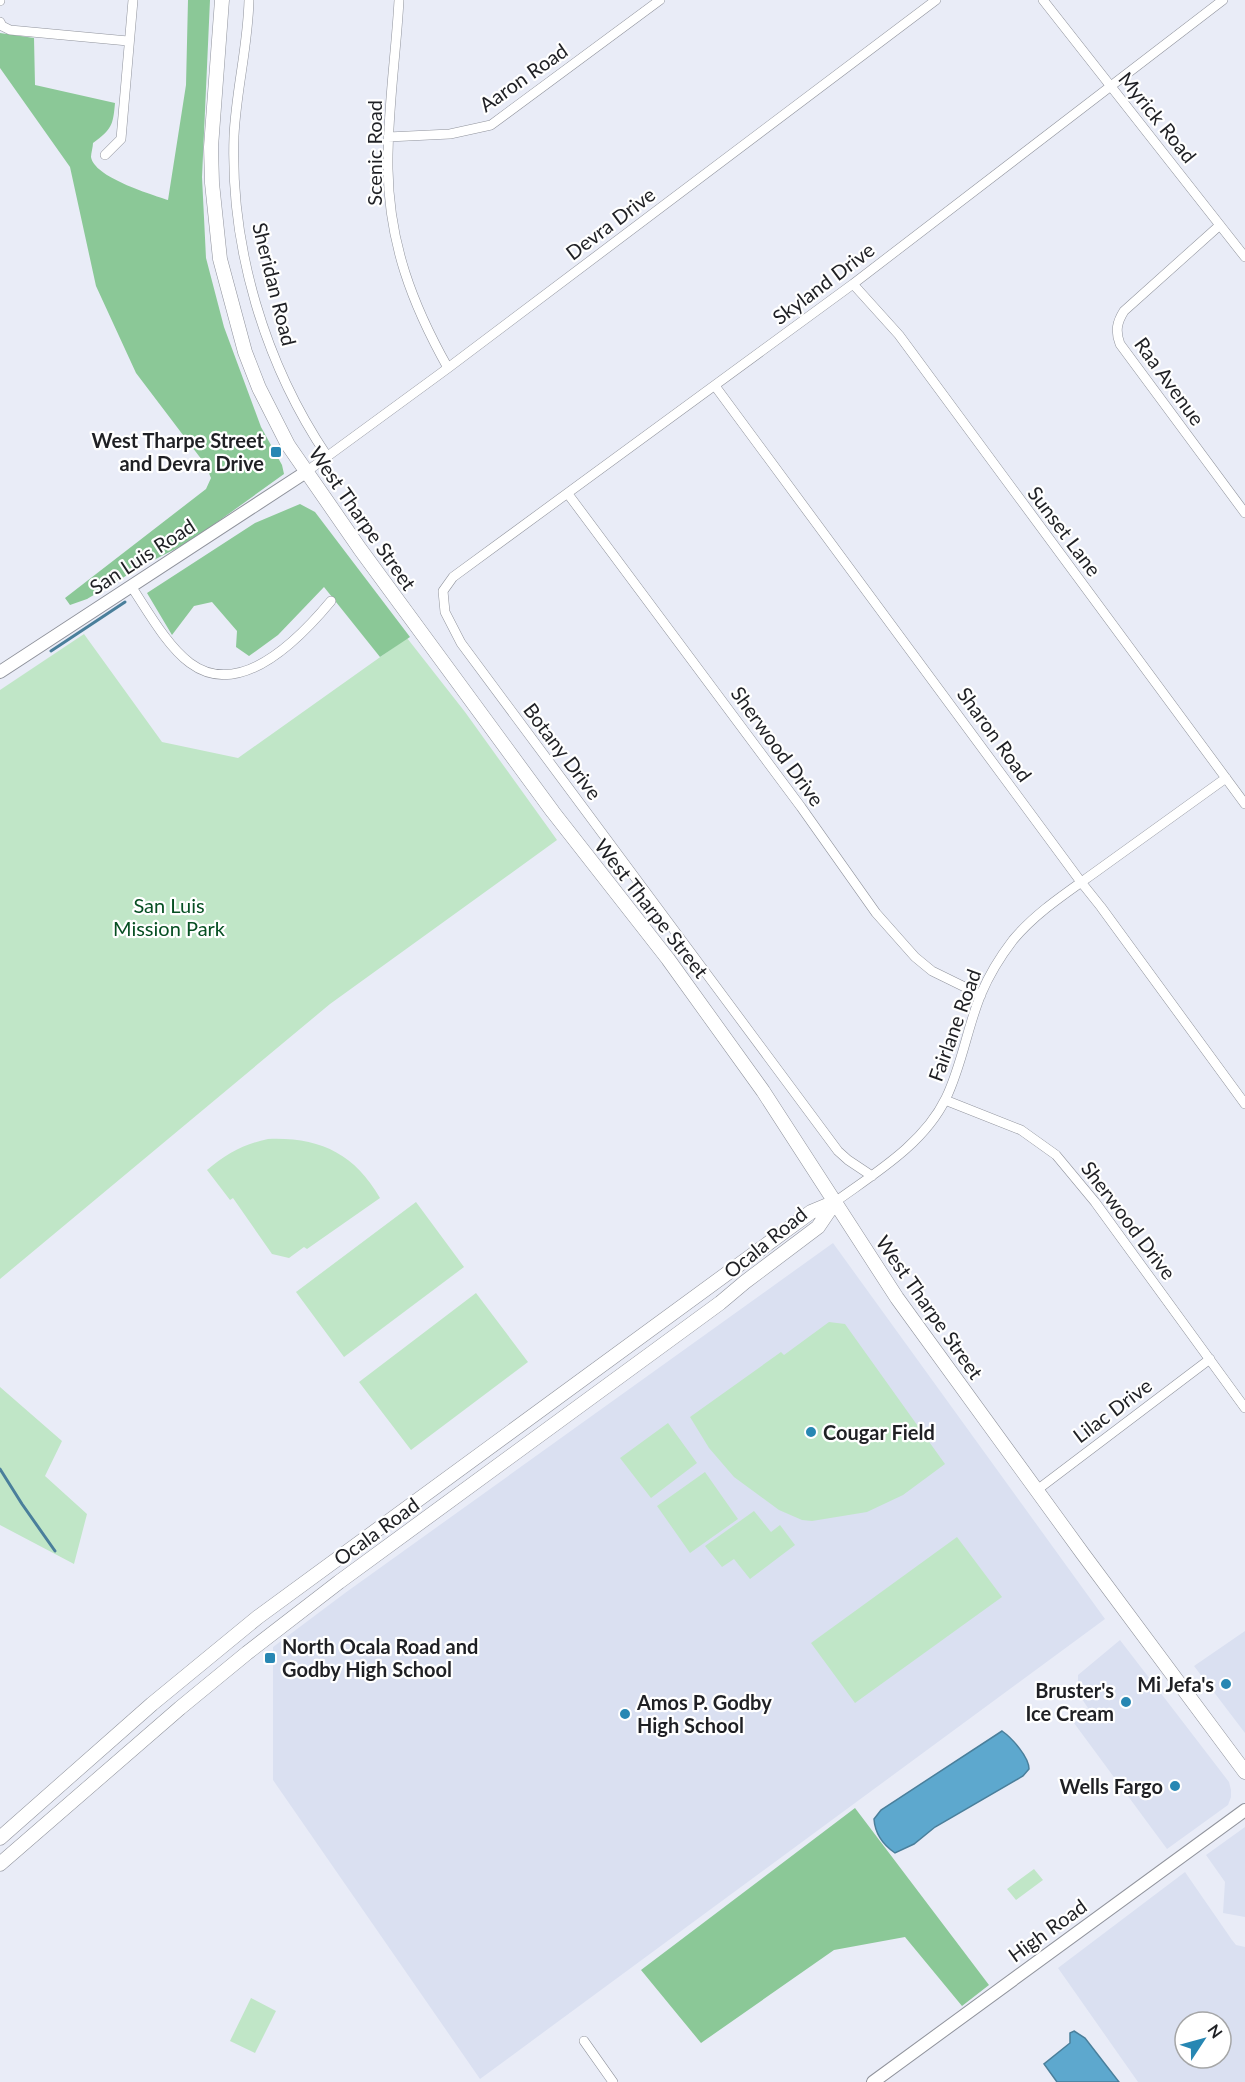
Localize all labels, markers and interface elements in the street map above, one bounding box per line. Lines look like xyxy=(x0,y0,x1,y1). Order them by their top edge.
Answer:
street label: Aaron Road xyxy=(474,38,572,116)
street label: Myrick Road xyxy=(1114,67,1202,167)
street label: Scenic Road xyxy=(362,100,386,206)
street label: Devra Drive xyxy=(561,182,659,264)
street label: Sheridan Road xyxy=(248,220,302,348)
street label: Skyland Drive xyxy=(767,237,879,329)
street label: Raa Avenue xyxy=(1130,332,1210,430)
place label: West Tharpe Street and Devra Drive xyxy=(92,428,265,475)
street label: West Tharpe Street xyxy=(304,441,422,595)
marker: West Tharpe Street and Devra Drive xyxy=(269,445,283,459)
street label: Sunset Lane xyxy=(1023,481,1107,581)
street label: San Luis Road xyxy=(85,513,199,599)
street label: Sherwood Drive xyxy=(727,682,829,810)
street label: Sharon Road xyxy=(953,682,1037,786)
street label: Botany Drive xyxy=(519,698,607,804)
street label: West Tharpe Street xyxy=(590,834,714,982)
park label: San Luis Mission Park xyxy=(113,893,226,940)
street label: Fairlane Road xyxy=(923,966,985,1084)
street label: Sherwood Drive xyxy=(1077,1156,1181,1284)
street label: Ocala Road xyxy=(719,1201,811,1283)
street label: West Tharpe Street xyxy=(871,1230,989,1384)
street label: Lilac Drive xyxy=(1068,1373,1156,1447)
place label: Cougar Field xyxy=(823,1420,935,1444)
marker: Cougar Field xyxy=(804,1425,818,1439)
street label: Ocala Road xyxy=(329,1492,423,1570)
place label: North Ocala Road and Godby High School xyxy=(282,1634,478,1681)
marker: North Ocala Road and Godby High School xyxy=(263,1651,277,1665)
place label: Mi Jefa's xyxy=(1137,1672,1214,1696)
marker: Mi Jefa's xyxy=(1219,1677,1233,1691)
place label: Bruster's Ice Cream xyxy=(1025,1678,1114,1725)
place label: Amos P. Godby High School xyxy=(636,1690,772,1737)
marker: Bruster's Ice Cream xyxy=(1119,1695,1133,1709)
marker: Amos P. Godby High School xyxy=(618,1707,632,1721)
place label: Wells Fargo xyxy=(1060,1774,1163,1798)
marker: Wells Fargo xyxy=(1168,1779,1182,1793)
street label: High Road xyxy=(1003,1894,1091,1966)
north arrow xyxy=(1173,2010,1233,2070)
text: N xyxy=(1204,2020,1227,2041)

